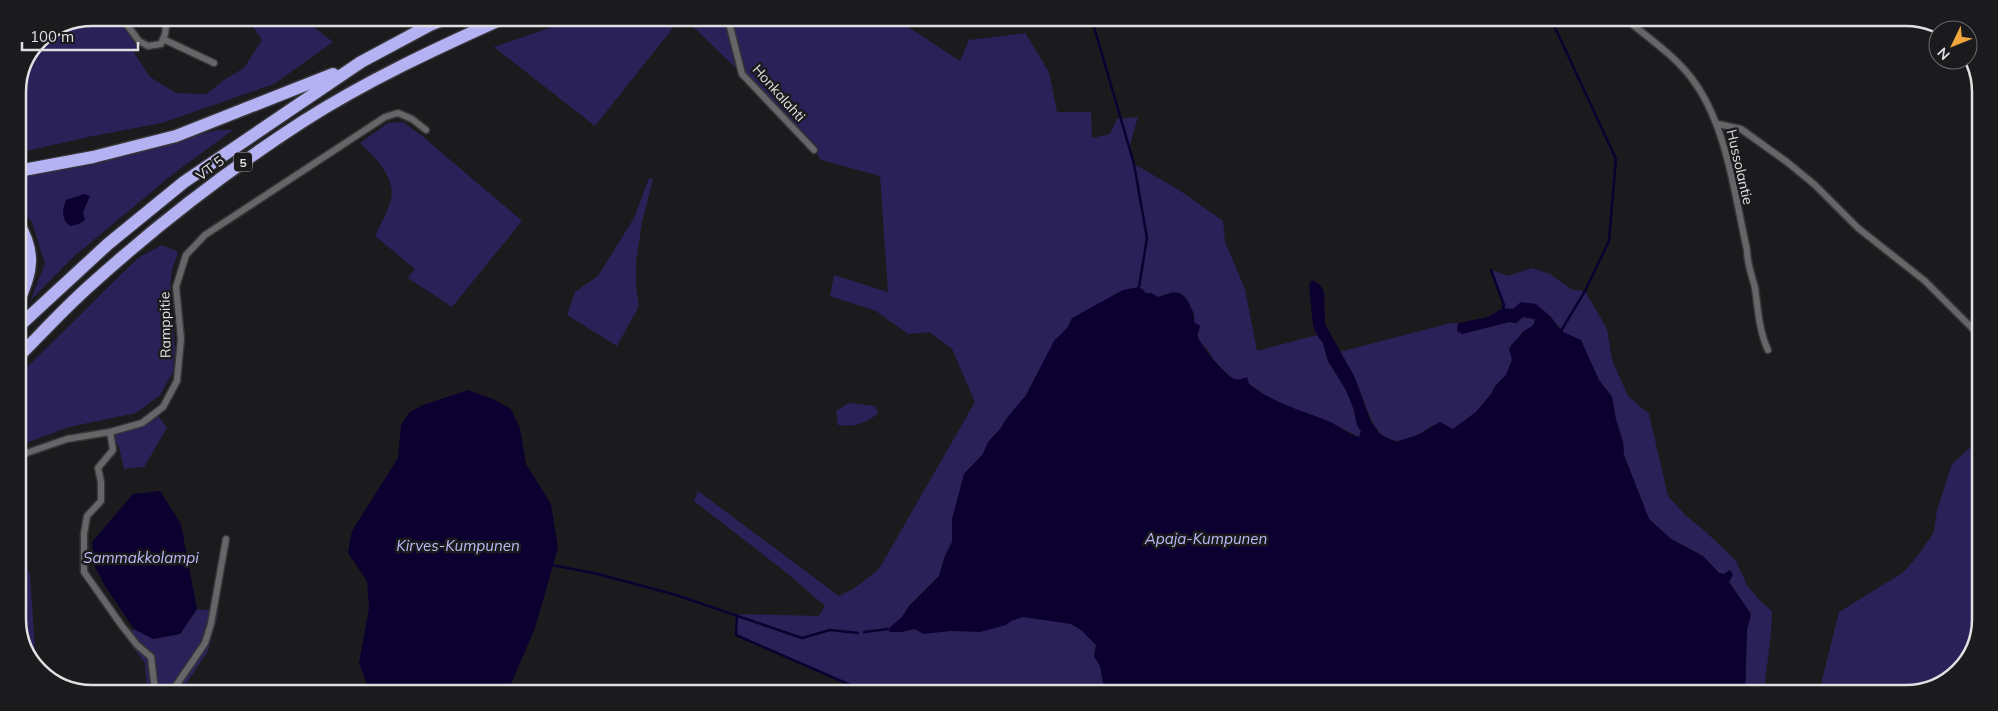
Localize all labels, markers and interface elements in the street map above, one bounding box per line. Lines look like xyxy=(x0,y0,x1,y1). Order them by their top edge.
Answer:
scale bar xyxy=(22,20,139,52)
north arrow xyxy=(1928,20,1978,70)
text: 100 m xyxy=(30,27,74,46)
text: N xyxy=(1933,44,1954,64)
street label: Honkalahti xyxy=(749,61,809,125)
street label: Hussolantie xyxy=(1723,128,1757,206)
street label: VT 5 xyxy=(192,152,228,184)
road number: 5 xyxy=(234,152,252,172)
street label: Ramppitie xyxy=(155,292,175,358)
water label: Apaja-Kumpunen xyxy=(1144,529,1268,548)
water label: Kirves-Kumpunen xyxy=(396,536,520,555)
water label: Sammakkolampi xyxy=(83,548,199,567)

